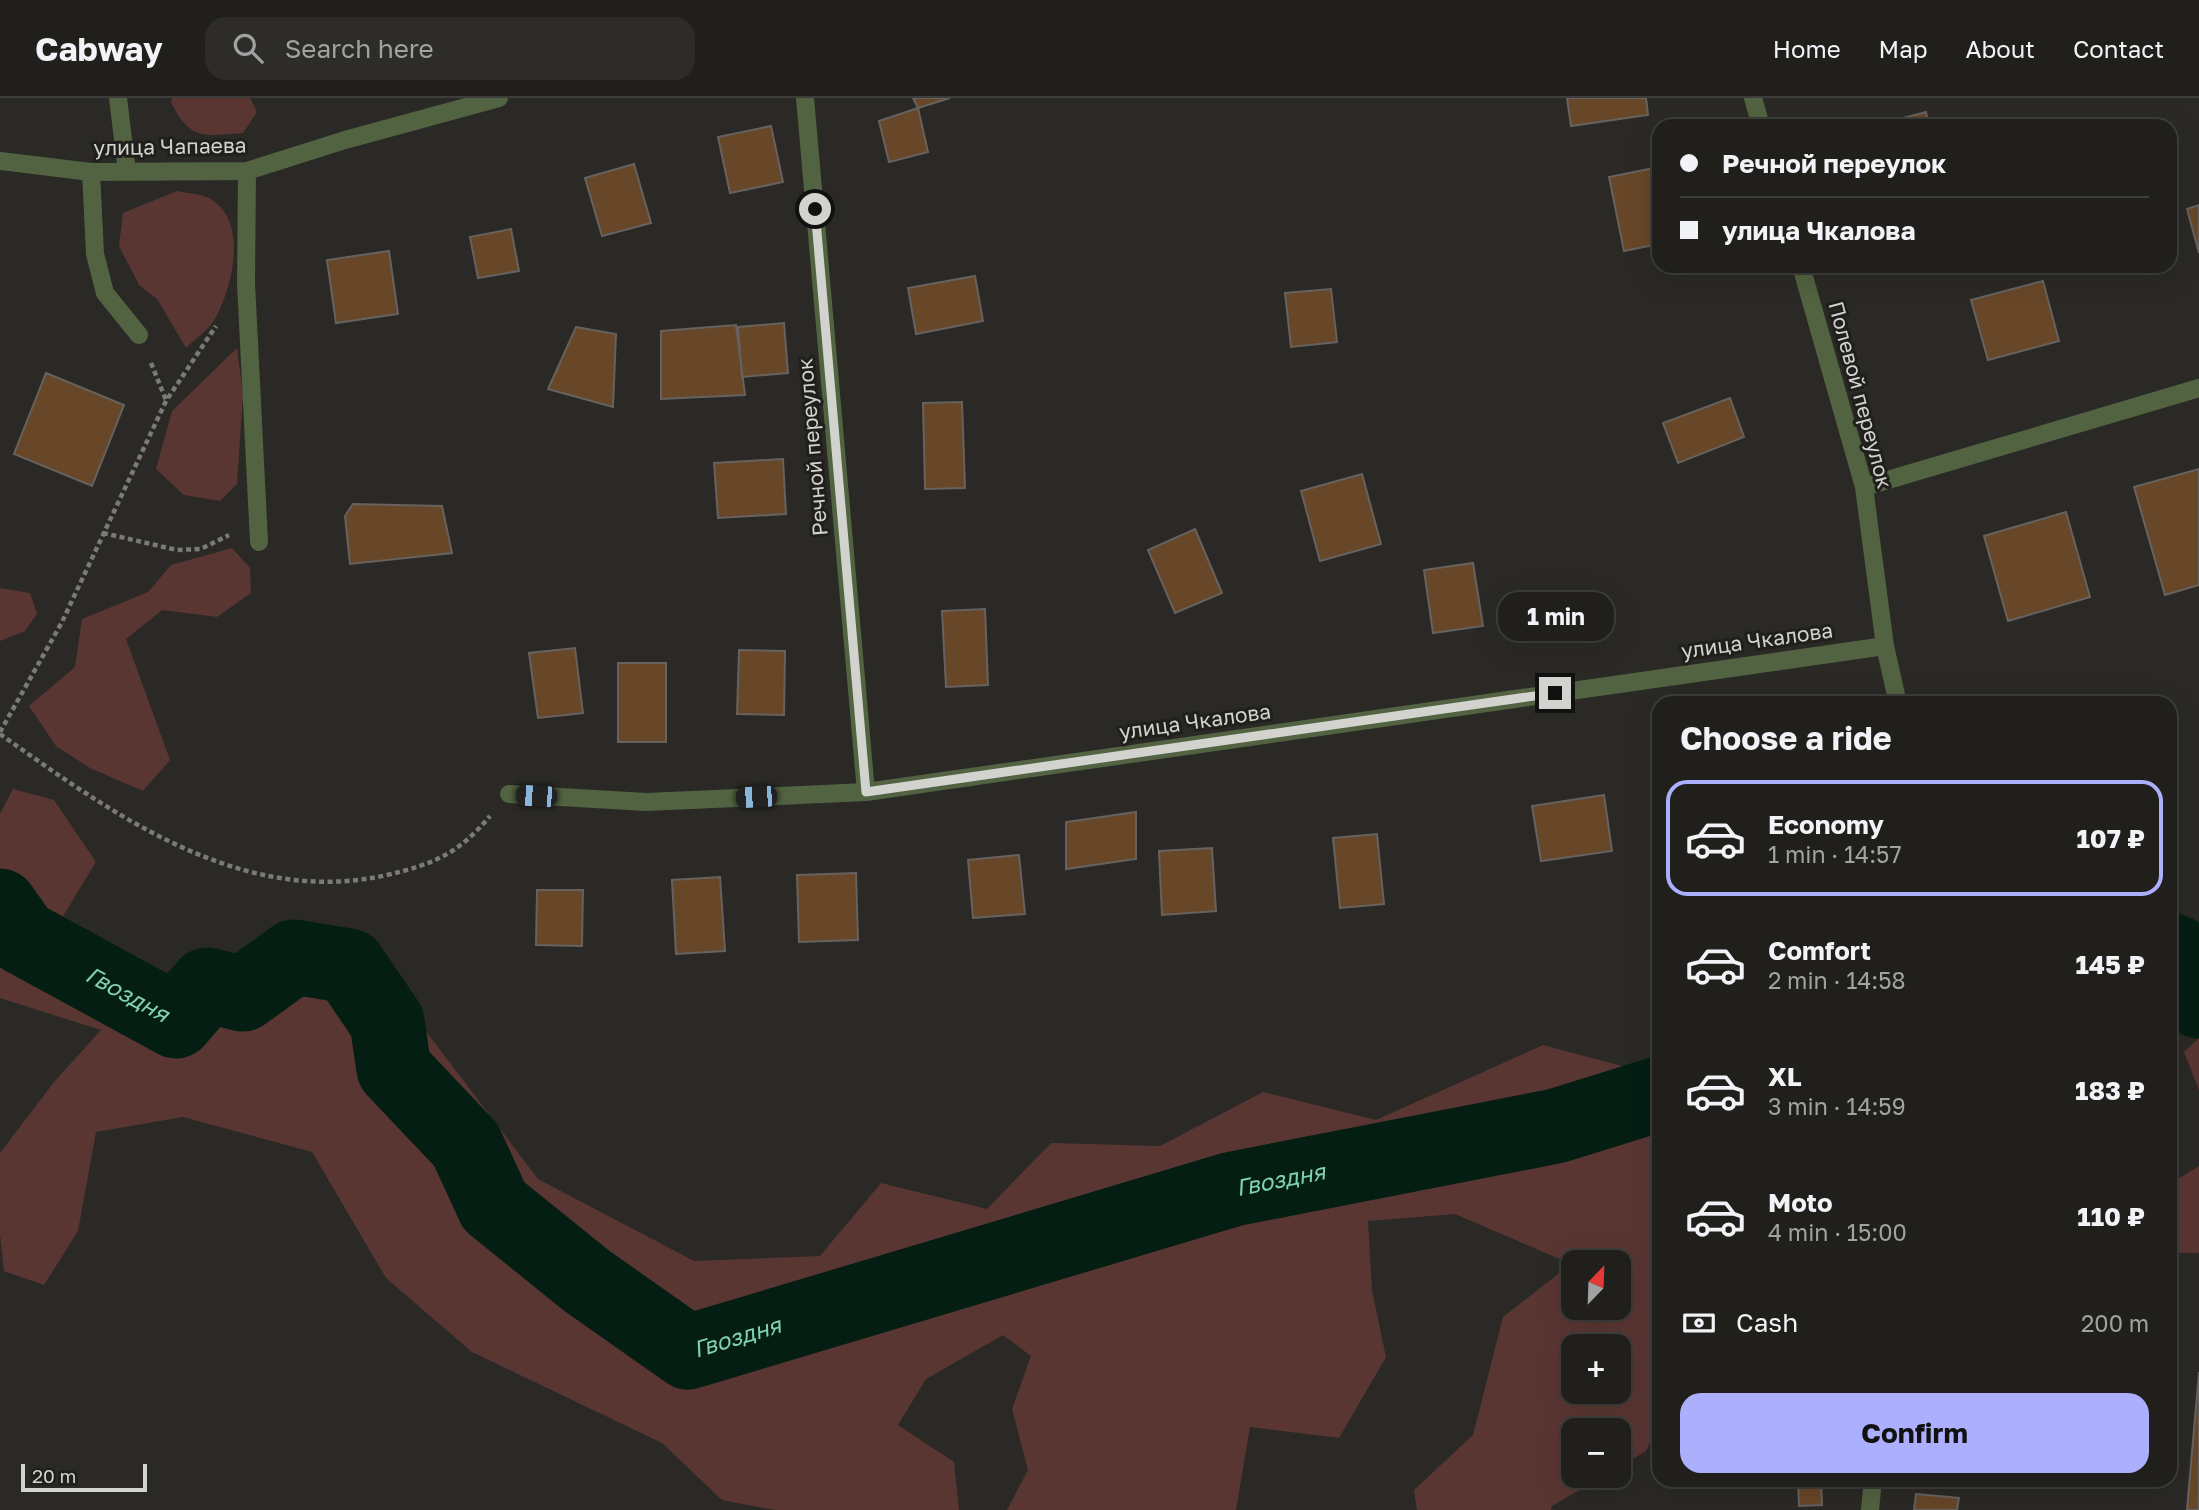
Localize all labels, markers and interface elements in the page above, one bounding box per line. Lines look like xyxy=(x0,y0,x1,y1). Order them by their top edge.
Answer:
search box xyxy=(205,17,695,80)
text: Cabway xyxy=(35,29,163,68)
icon: search xyxy=(229,29,267,67)
text: Search here xyxy=(285,33,434,64)
text: Home xyxy=(1773,34,1841,63)
text: Map xyxy=(1879,34,1928,63)
text: About xyxy=(1966,34,2035,63)
text: Contact xyxy=(2073,34,2164,63)
street label: улица Чапаева xyxy=(93,132,247,160)
text: Речной переулок xyxy=(1722,148,1946,179)
route start xyxy=(799,193,831,225)
text: улица Чкалова xyxy=(1722,215,1916,246)
street label: Полевой переулок xyxy=(1823,298,1898,491)
street label: Речной переулок xyxy=(791,357,833,537)
callout: 1 min xyxy=(1497,592,1613,640)
text: 1 min xyxy=(1527,602,1585,630)
street label: улица Чкалова xyxy=(1679,616,1835,664)
route end xyxy=(1539,677,1571,709)
street label: улица Чкалова xyxy=(1117,697,1273,745)
text: Choose a ride xyxy=(1680,719,1892,757)
car xyxy=(515,784,558,808)
car xyxy=(735,785,778,809)
icon: car xyxy=(1684,807,1747,870)
text: Economy xyxy=(1768,809,1884,840)
text: 107 ₽ xyxy=(2076,823,2145,854)
text: 1 min · 14:57 xyxy=(1768,840,1902,868)
icon: car xyxy=(1684,933,1747,996)
text: Comfort xyxy=(1768,935,1871,966)
text: 145 ₽ xyxy=(2075,949,2145,980)
water label: Гвоздня xyxy=(81,960,176,1028)
text: 2 min · 14:58 xyxy=(1768,966,1906,994)
icon: car xyxy=(1684,1059,1747,1122)
text: XL xyxy=(1768,1061,1802,1092)
text: 183 ₽ xyxy=(2075,1075,2145,1106)
text: 3 min · 14:59 xyxy=(1768,1092,1906,1120)
water label: Гвоздня xyxy=(1233,1156,1329,1201)
icon: car xyxy=(1684,1185,1747,1248)
text: Moto xyxy=(1768,1187,1833,1218)
text: 110 ₽ xyxy=(2077,1201,2145,1232)
text: 4 min · 15:00 xyxy=(1768,1218,1907,1246)
north arrow xyxy=(1561,1250,1631,1320)
map controls xyxy=(1561,1250,1631,1488)
icon: cash xyxy=(1680,1304,1718,1342)
text: Cash xyxy=(1736,1307,1798,1338)
water label: Гвоздня xyxy=(690,1309,786,1363)
text: 200 m xyxy=(2081,1309,2149,1337)
button: + xyxy=(1561,1334,1631,1404)
button: Confirm xyxy=(1680,1393,2149,1473)
button: − xyxy=(1561,1418,1631,1488)
scale bar xyxy=(21,1461,147,1493)
text: 20 m xyxy=(32,1464,76,1487)

